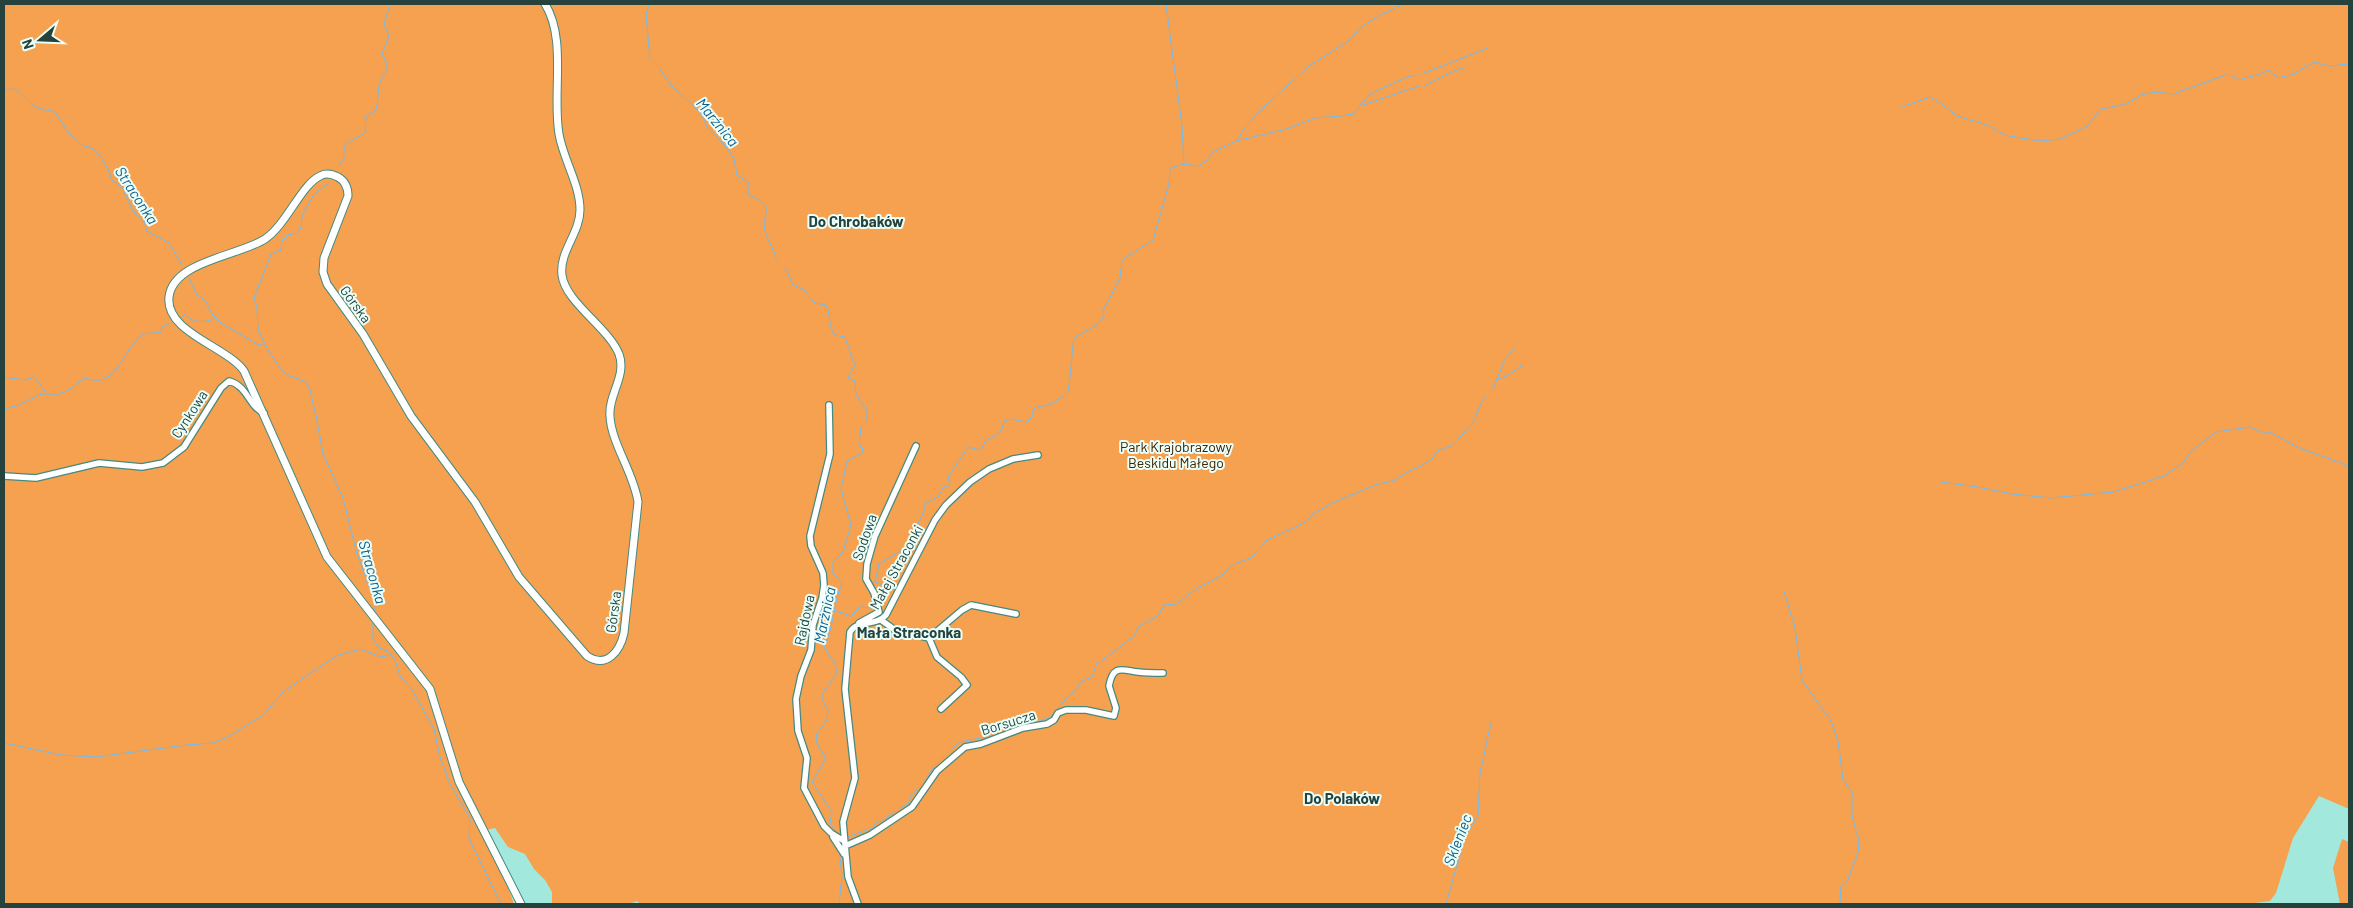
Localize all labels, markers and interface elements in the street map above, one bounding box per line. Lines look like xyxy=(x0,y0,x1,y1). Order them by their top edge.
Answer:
north arrow xyxy=(15,15,65,65)
text: N xyxy=(18,37,37,52)
water label: Marźnica xyxy=(693,94,743,150)
water label: Straconka xyxy=(112,163,162,227)
district label: Do Chrobaków xyxy=(808,212,904,230)
street label: Górska xyxy=(337,282,375,326)
street label: Cynkowa xyxy=(167,387,211,441)
park label: Park Krajobrazowy Beskidu Małego xyxy=(1120,438,1233,471)
street label: Sodowa xyxy=(848,512,880,562)
street label: Małej Straconki xyxy=(866,522,926,612)
water label: Straconka xyxy=(355,538,391,606)
water label: Marźnica xyxy=(809,585,839,645)
street label: Górska xyxy=(602,590,624,634)
street label: Rajdowa xyxy=(790,593,818,647)
district label: Mała Straconka xyxy=(857,623,961,641)
street label: Borsucza xyxy=(979,706,1037,738)
district label: Do Polaków xyxy=(1304,789,1380,807)
water label: Skleniec xyxy=(1439,811,1475,868)

